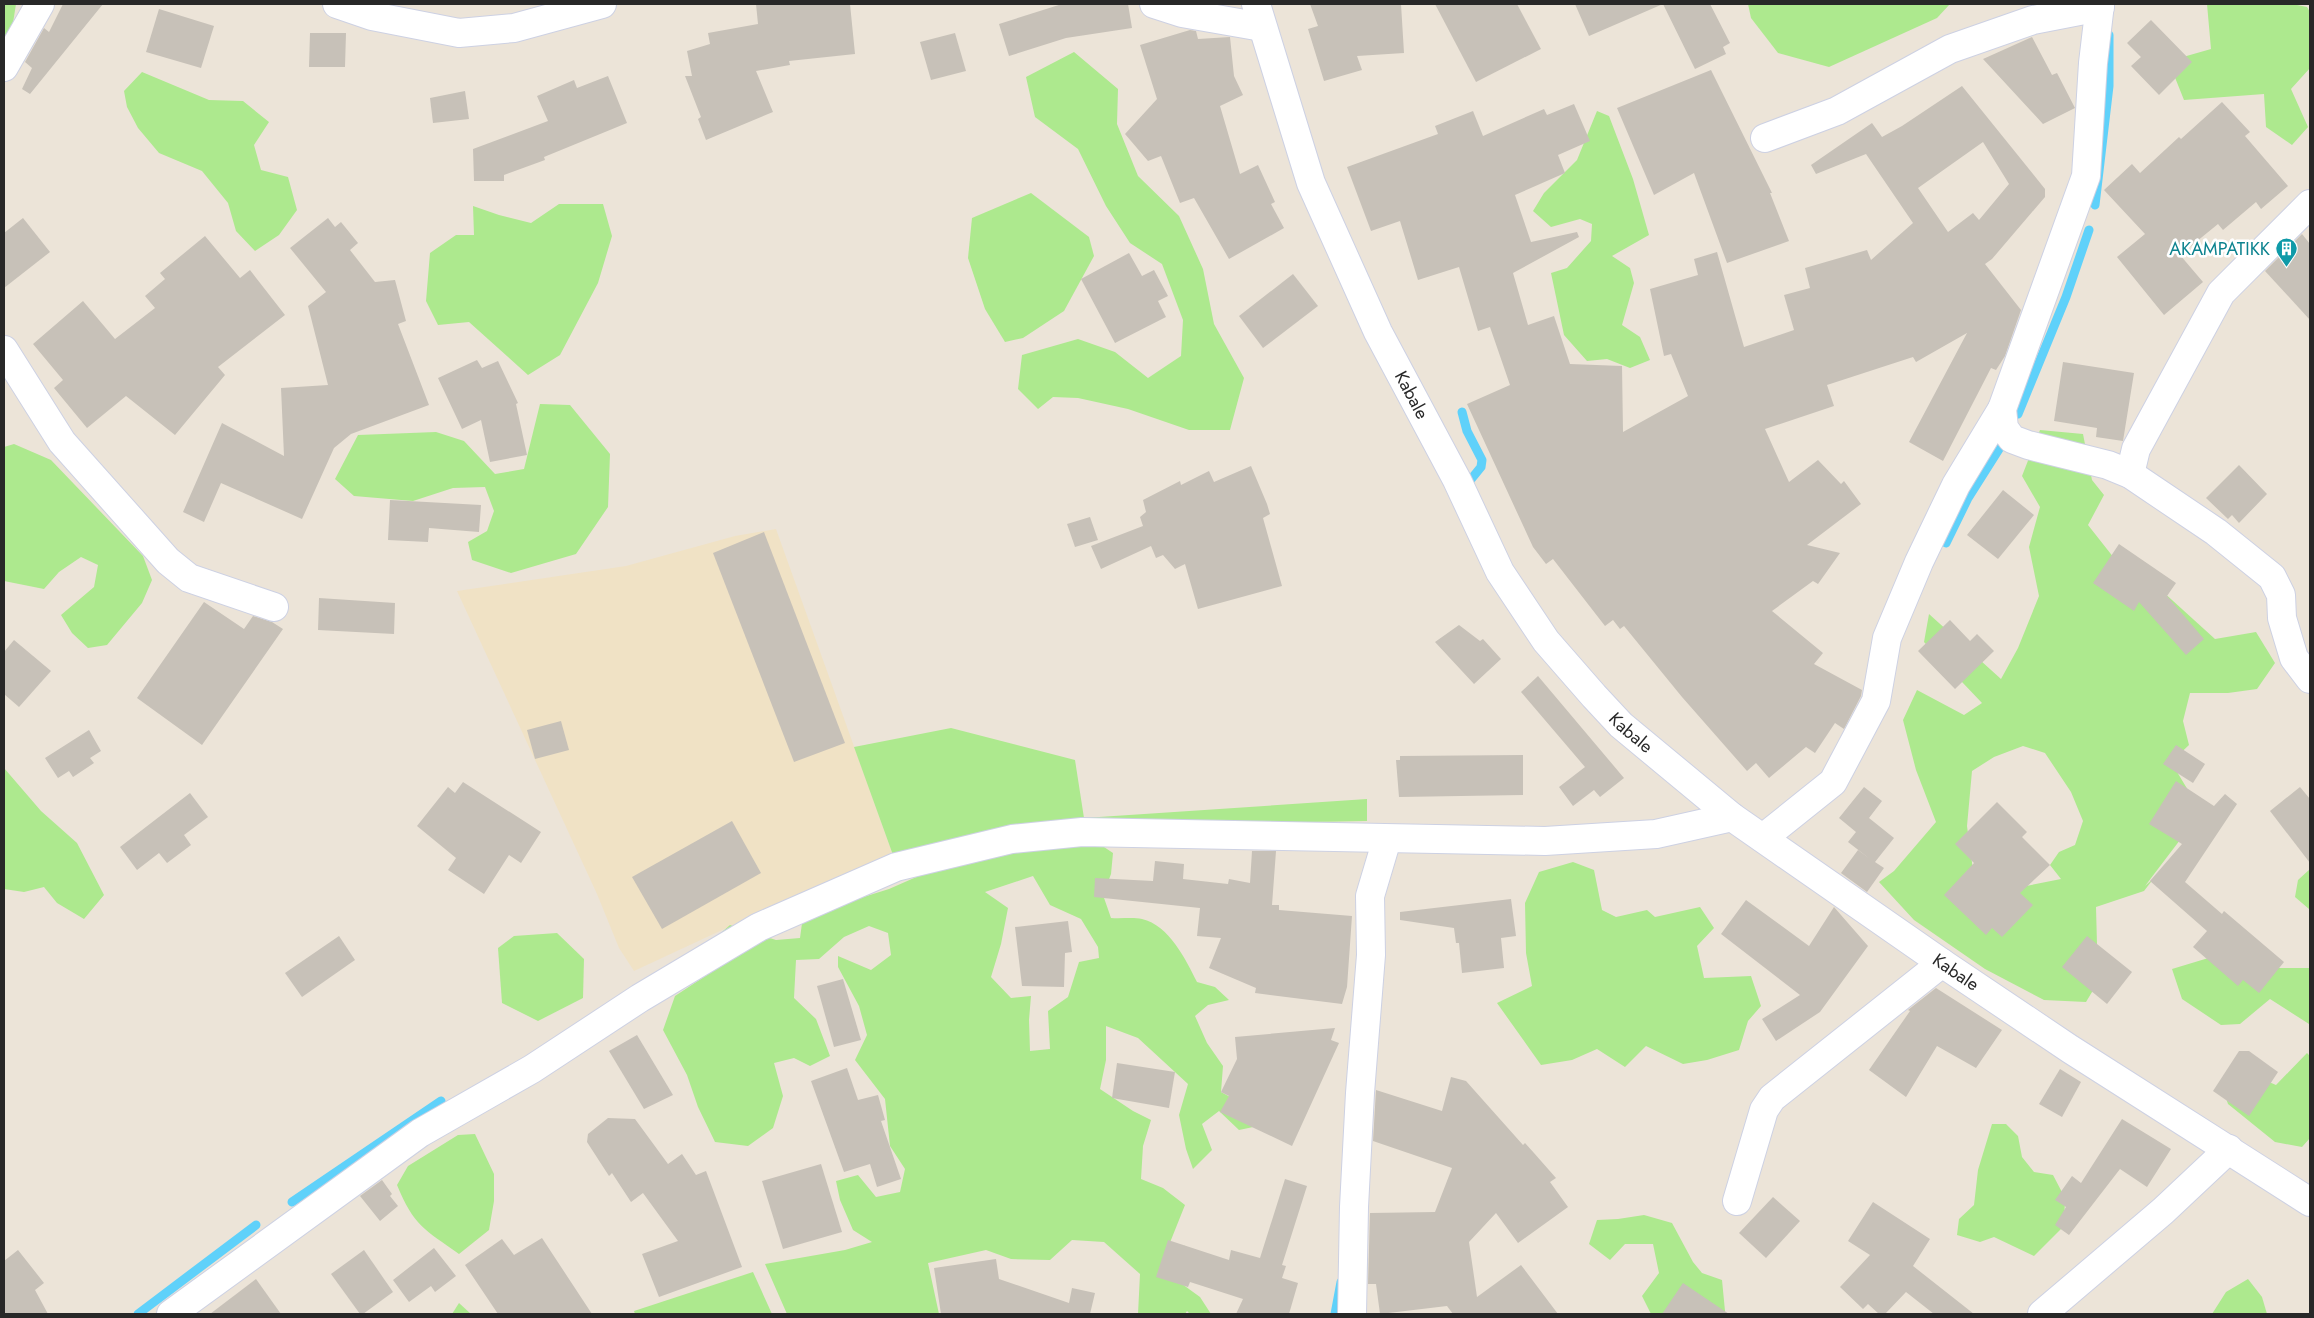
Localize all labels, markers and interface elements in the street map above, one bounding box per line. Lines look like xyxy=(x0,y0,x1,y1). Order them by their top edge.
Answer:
place label: AKAMPATIKK xyxy=(2169,236,2271,262)
building icon: AKAMPATIKK xyxy=(2274,237,2298,268)
street label: Kabale xyxy=(1388,366,1435,424)
street label: Kabale xyxy=(1603,707,1659,759)
street label: Kabale xyxy=(1927,947,1984,997)

